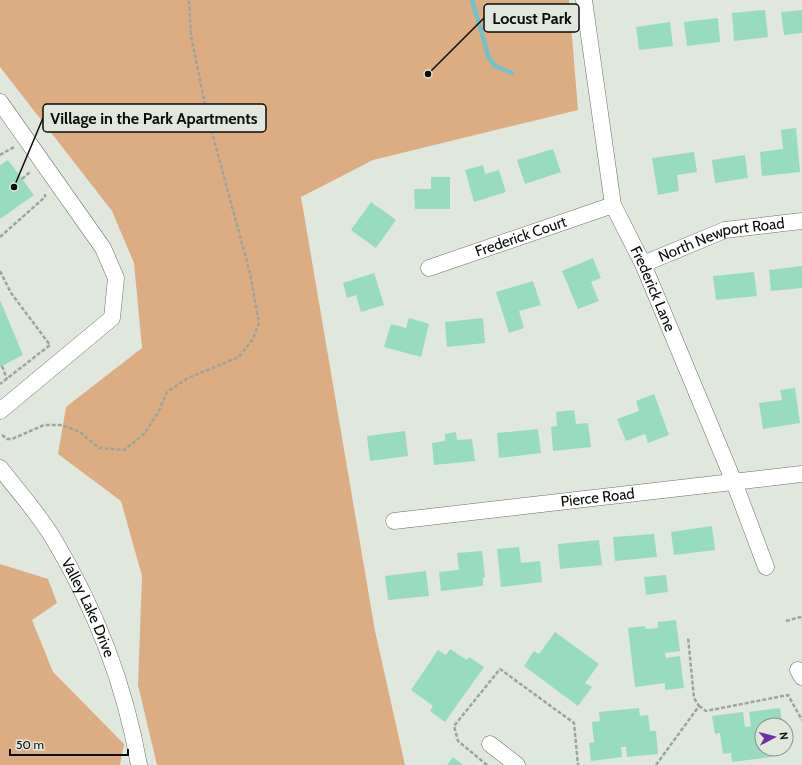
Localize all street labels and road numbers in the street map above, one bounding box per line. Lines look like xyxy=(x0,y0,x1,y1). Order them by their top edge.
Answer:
street label: Frederick Court xyxy=(473,213,569,261)
street label: North Newport Road xyxy=(656,214,785,266)
street label: Frederick Lane xyxy=(626,243,679,334)
street label: Pierce Road xyxy=(560,484,636,511)
street label: Valley Lake Drive xyxy=(57,555,118,660)

